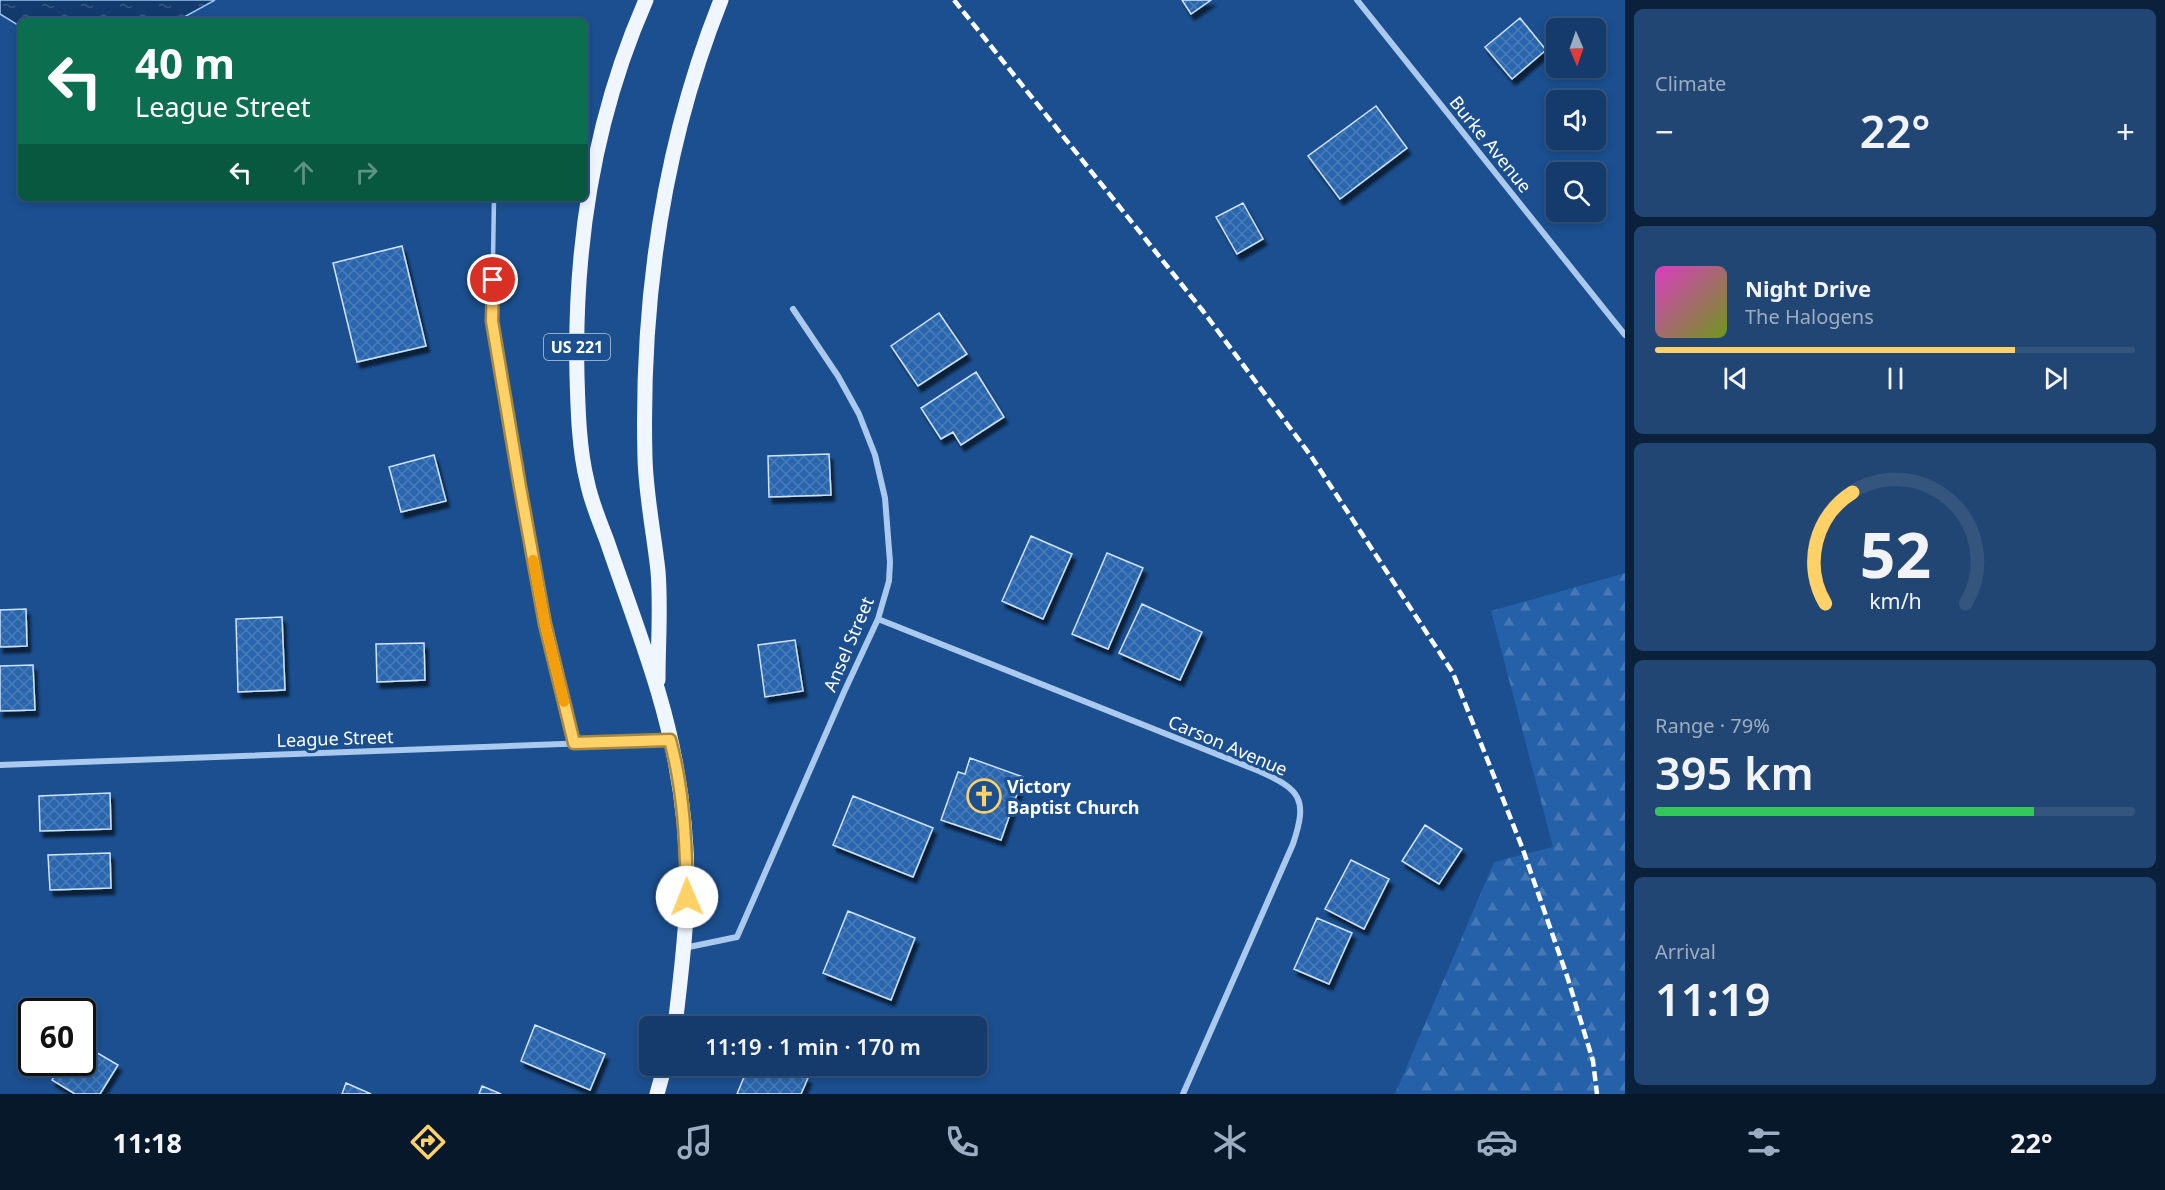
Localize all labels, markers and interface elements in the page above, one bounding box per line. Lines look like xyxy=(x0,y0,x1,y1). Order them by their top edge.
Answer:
north arrow xyxy=(1546,18,1606,78)
map controls xyxy=(1546,18,1606,222)
text: 40 m xyxy=(135,34,235,91)
icon: left xyxy=(36,42,114,120)
text: Climate xyxy=(1655,70,1726,97)
text: League Street xyxy=(135,88,310,125)
button: sound xyxy=(1546,90,1606,150)
street label: Burke Avenue xyxy=(1445,91,1537,197)
text: 22° xyxy=(1860,100,1930,161)
text: − xyxy=(1655,109,1674,154)
text: + xyxy=(2116,109,2135,154)
icon: left xyxy=(224,156,257,189)
icon: ahead xyxy=(287,156,320,189)
icon: right xyxy=(350,156,383,189)
button: search xyxy=(1546,162,1606,222)
pin xyxy=(467,254,518,305)
icon: arrive xyxy=(476,263,509,296)
text: Night Drive xyxy=(1745,273,1871,303)
text: The Halogens xyxy=(1745,303,1874,330)
road number: US 221 xyxy=(544,334,610,360)
icon: previous xyxy=(1719,362,1752,395)
icon: pause xyxy=(1879,362,1912,395)
icon: next xyxy=(2039,362,2072,395)
text: 52 xyxy=(1859,511,1931,596)
text: km/h xyxy=(1869,586,1921,615)
street label: Ansel Street xyxy=(817,592,879,695)
street label: Carson Avenue xyxy=(1165,709,1291,781)
text: Range · 79% xyxy=(1655,712,1770,739)
street label: League Street xyxy=(276,724,394,752)
text: 395 km xyxy=(1655,742,1814,803)
place label: Victory Baptist Church xyxy=(1007,774,1139,819)
church icon: Victory Baptist Church xyxy=(966,778,1002,814)
position arrow xyxy=(655,865,719,929)
text: Arrival xyxy=(1655,938,1716,965)
text: 11:19 xyxy=(1655,968,1770,1029)
speed limit sign: 60 xyxy=(18,998,96,1076)
text: 11:19 · 1 min · 170 m xyxy=(705,1031,921,1061)
icon: directions xyxy=(407,1121,449,1163)
icon: music xyxy=(674,1121,716,1163)
icon: phone xyxy=(941,1121,983,1163)
icon: climate xyxy=(1209,1121,1251,1163)
icon: car xyxy=(1476,1121,1518,1163)
icon: filters xyxy=(1743,1121,1785,1163)
text: 11:18 xyxy=(113,1124,182,1161)
text: 22° xyxy=(2010,1124,2052,1161)

